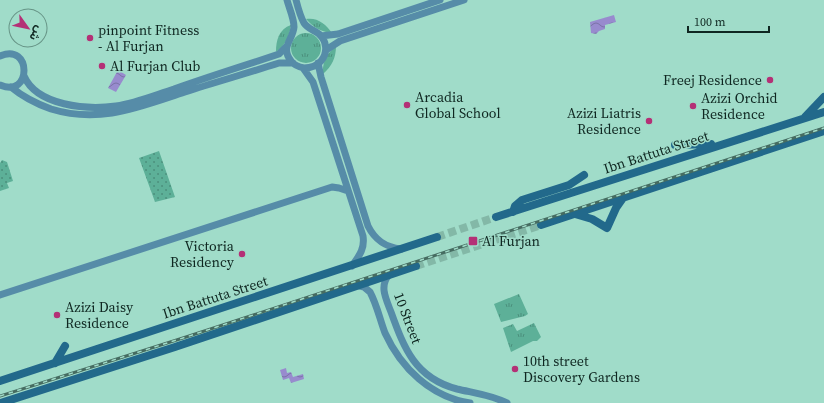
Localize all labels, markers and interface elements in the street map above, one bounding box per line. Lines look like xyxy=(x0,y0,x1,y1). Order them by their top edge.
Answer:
north arrow xyxy=(8,8,48,48)
scale bar xyxy=(688,8,769,34)
text: 100 m xyxy=(694,14,726,30)
place label: pinpoint Fitness - Al Furjan xyxy=(98,20,199,56)
text: ش xyxy=(26,23,46,44)
marker: pinpoint Fitness - Al Furjan xyxy=(85,33,95,43)
place label: Al Furjan Club xyxy=(110,56,200,76)
marker: Al Furjan Club xyxy=(97,61,107,71)
place label: Freej Residence xyxy=(663,70,762,90)
marker: Freej Residence xyxy=(765,75,775,85)
place label: Arcadia Global School xyxy=(415,87,501,123)
place label: Azizi Orchid Residence xyxy=(701,88,778,124)
marker: Arcadia Global School xyxy=(402,100,412,110)
marker: Azizi Orchid Residence xyxy=(688,101,698,111)
place label: Azizi Liatris Residence xyxy=(567,103,641,139)
marker: Azizi Liatris Residence xyxy=(644,116,654,126)
street label: Ibn Battuta Street xyxy=(601,125,712,178)
place label: Al Furjan xyxy=(482,231,541,251)
marker: Al Furjan xyxy=(467,235,479,247)
place label: Victoria Residency xyxy=(170,236,235,272)
marker: Victoria Residency xyxy=(237,249,247,259)
street label: Ibn Battuta Street xyxy=(160,270,271,323)
street label: 10 Street xyxy=(389,289,427,347)
place label: Azizi Daisy Residence xyxy=(65,297,134,333)
marker: Azizi Daisy Residence xyxy=(52,310,62,320)
place label: 10th street Discovery Gardens xyxy=(523,351,640,387)
marker: 10th street Discovery Gardens xyxy=(510,364,520,374)

